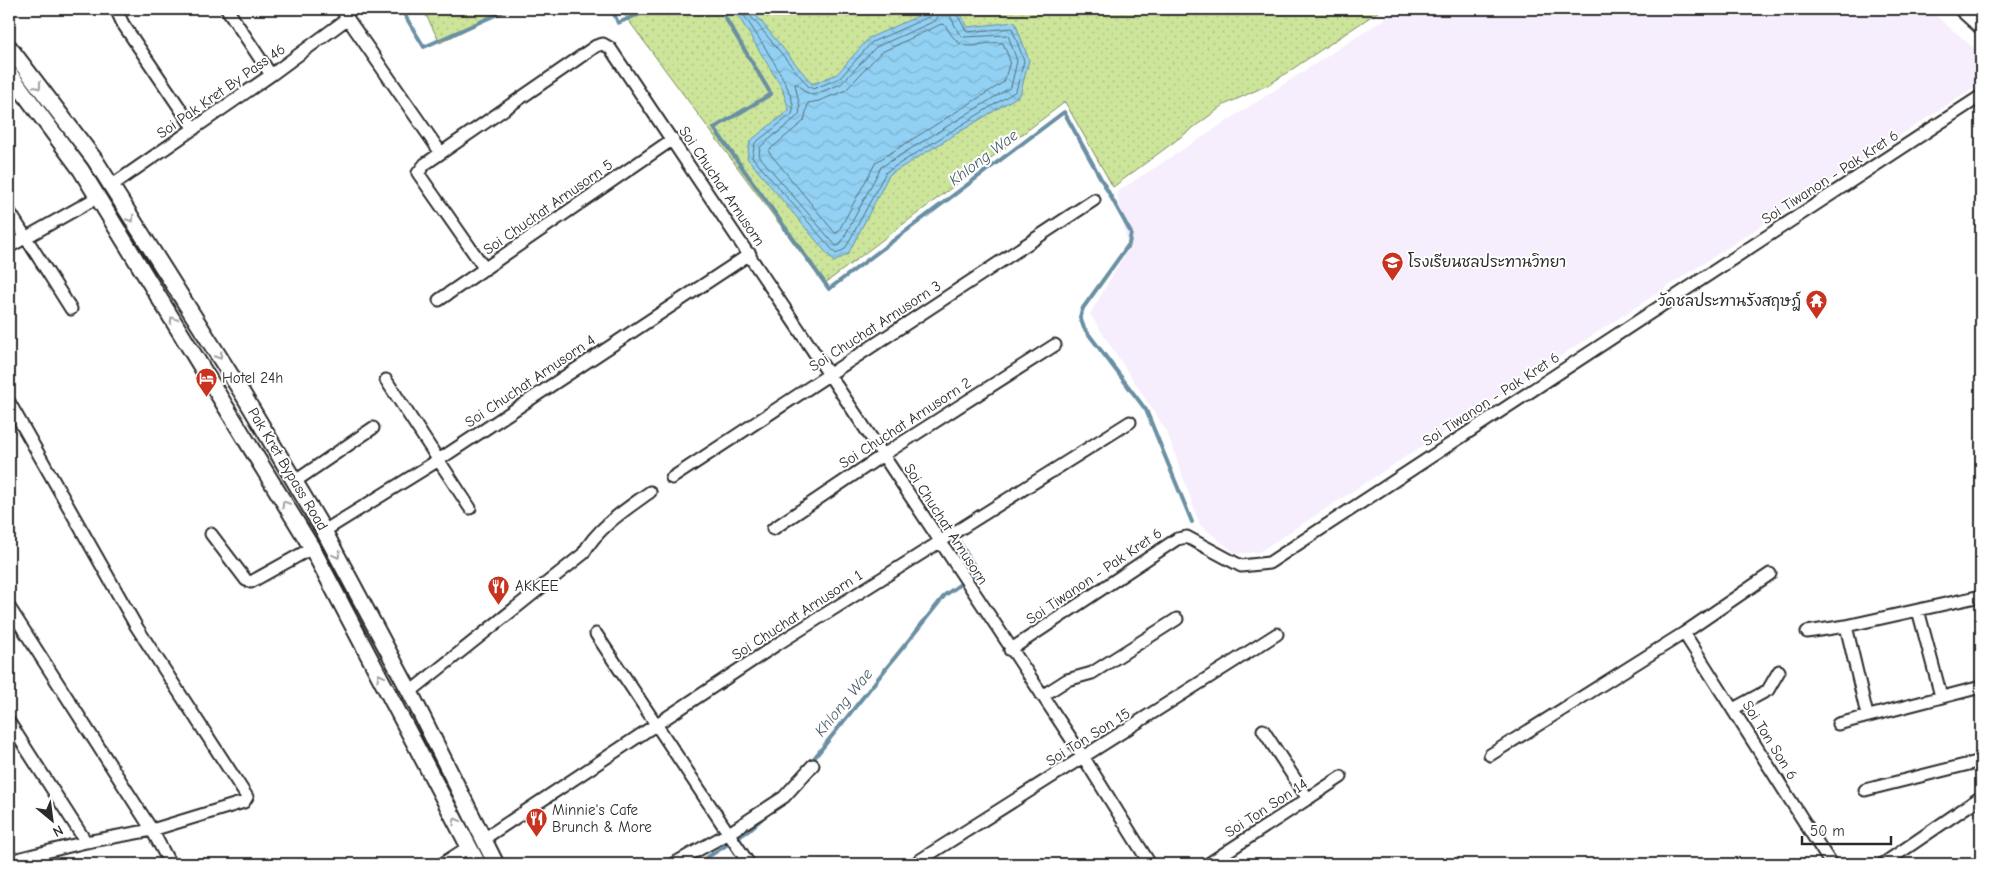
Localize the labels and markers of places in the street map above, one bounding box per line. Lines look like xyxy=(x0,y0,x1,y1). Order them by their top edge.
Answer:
school or university icon: โรงเรียนชลประทานวิทยา xyxy=(1380,250,1404,281)
place label: โรงเรียนชลประทานวิทยา xyxy=(1408,252,1566,271)
temple icon: วัดชลประทานรังสฤษฎ์ xyxy=(1805,289,1829,320)
place label: วัดชลประทานรังสฤษฎ์ xyxy=(1658,291,1801,311)
hotel icon: Hotel 24h xyxy=(194,366,218,397)
place label: Hotel 24h xyxy=(222,369,283,387)
restaurant icon: AKKEE xyxy=(487,574,511,605)
place label: AKKEE xyxy=(515,577,559,595)
place label: Minnie's Cafe Brunch & More xyxy=(552,801,652,836)
restaurant icon: Minnie's Cafe Brunch & More xyxy=(524,807,548,838)

